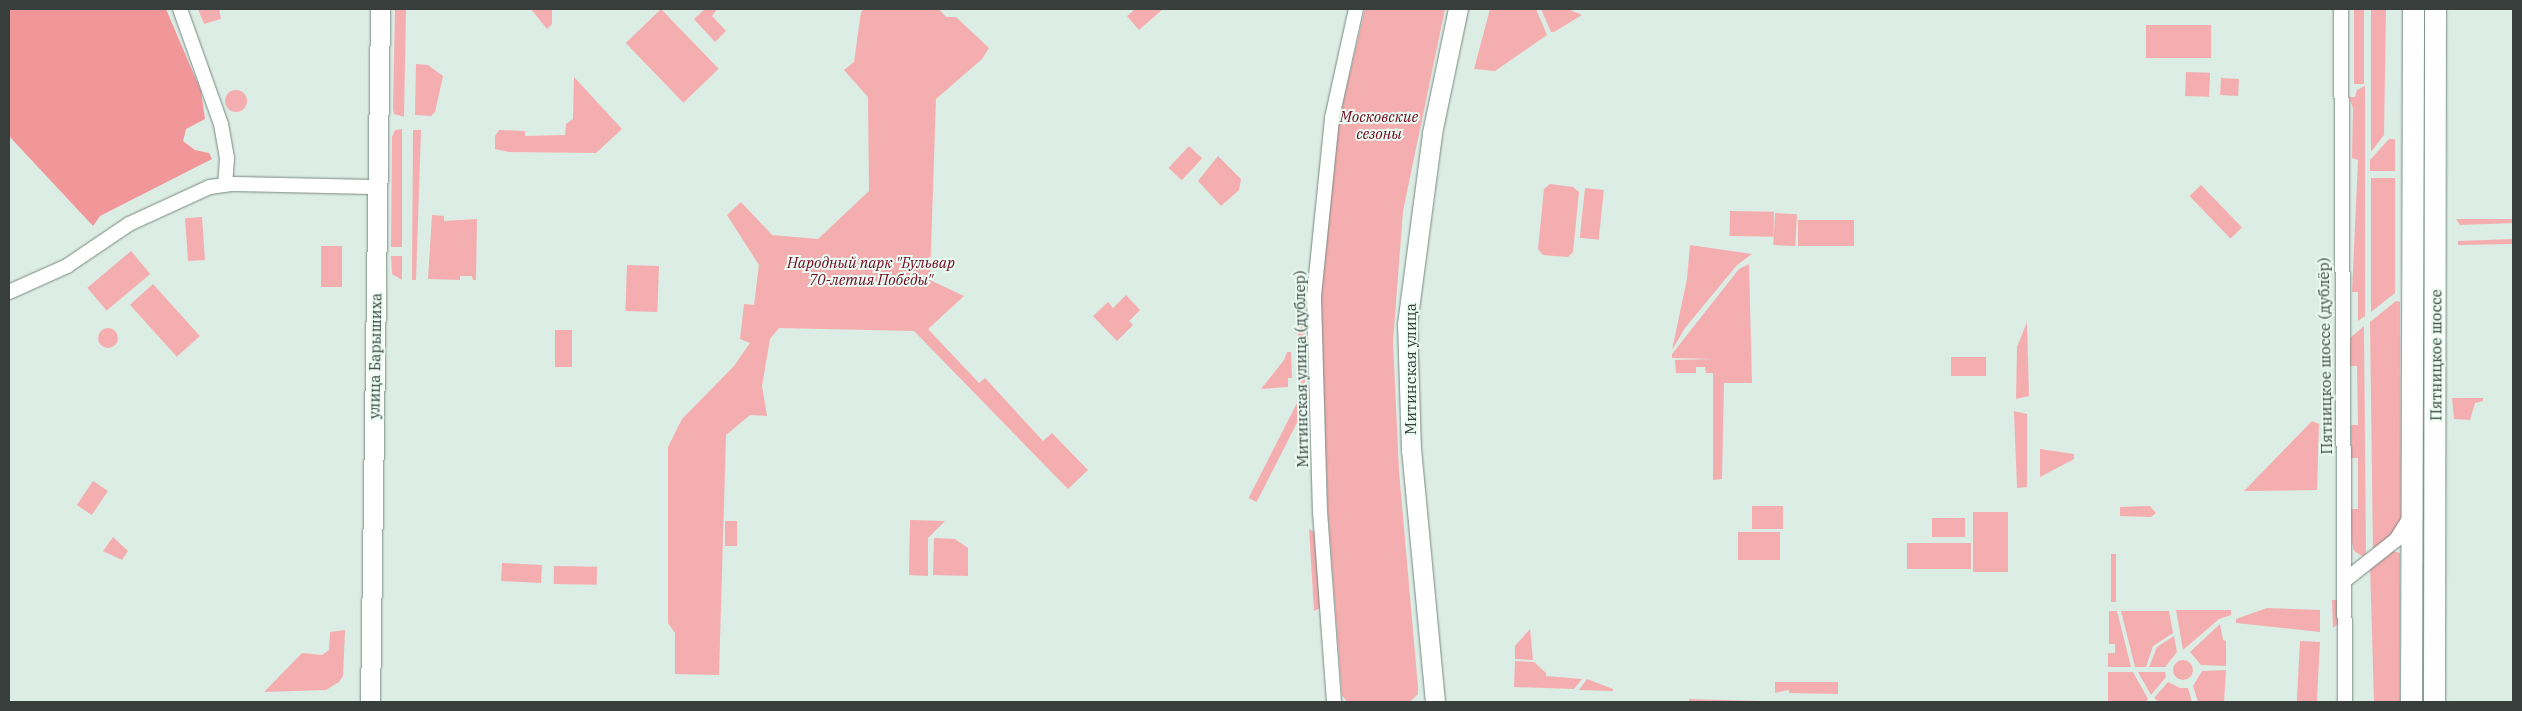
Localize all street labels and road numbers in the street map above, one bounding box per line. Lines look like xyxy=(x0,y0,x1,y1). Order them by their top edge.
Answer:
street label: Пятницкое шоссе (дублёр) xyxy=(2314,257,2336,455)
street label: Митинская улица (дублер) xyxy=(1290,270,1312,468)
street label: Пятницкое шоссе xyxy=(2427,289,2445,421)
street label: улица Барышиха xyxy=(365,293,385,419)
street label: Митинская улица xyxy=(1402,303,1420,435)

